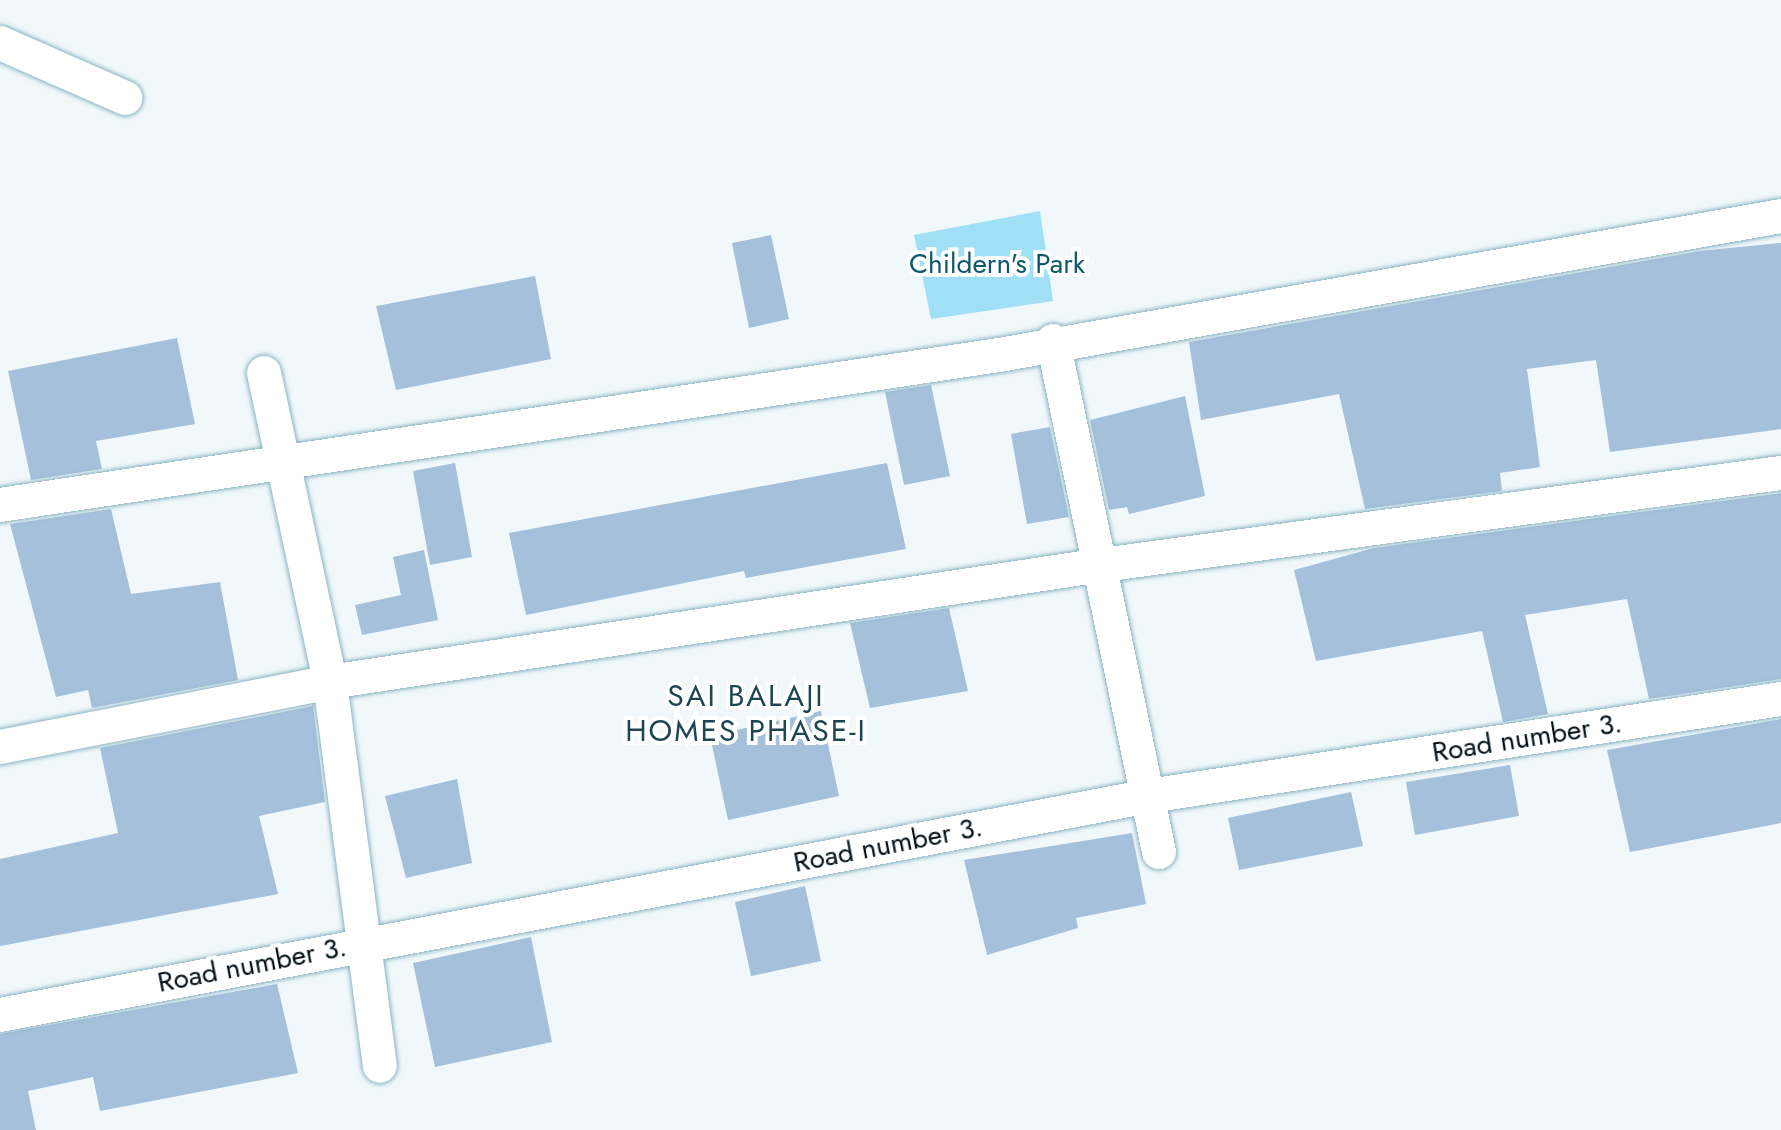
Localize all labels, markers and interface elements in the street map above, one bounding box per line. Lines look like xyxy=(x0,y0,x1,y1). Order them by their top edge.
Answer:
park label: Childern's Park xyxy=(909,247,1085,281)
district label: SAI BALAJI HOMES PHASE-I xyxy=(625,678,867,748)
street label: Road number 3. xyxy=(1430,706,1624,770)
street label: Road number 3. xyxy=(791,810,985,880)
street label: Road number 3. xyxy=(155,930,349,1000)

